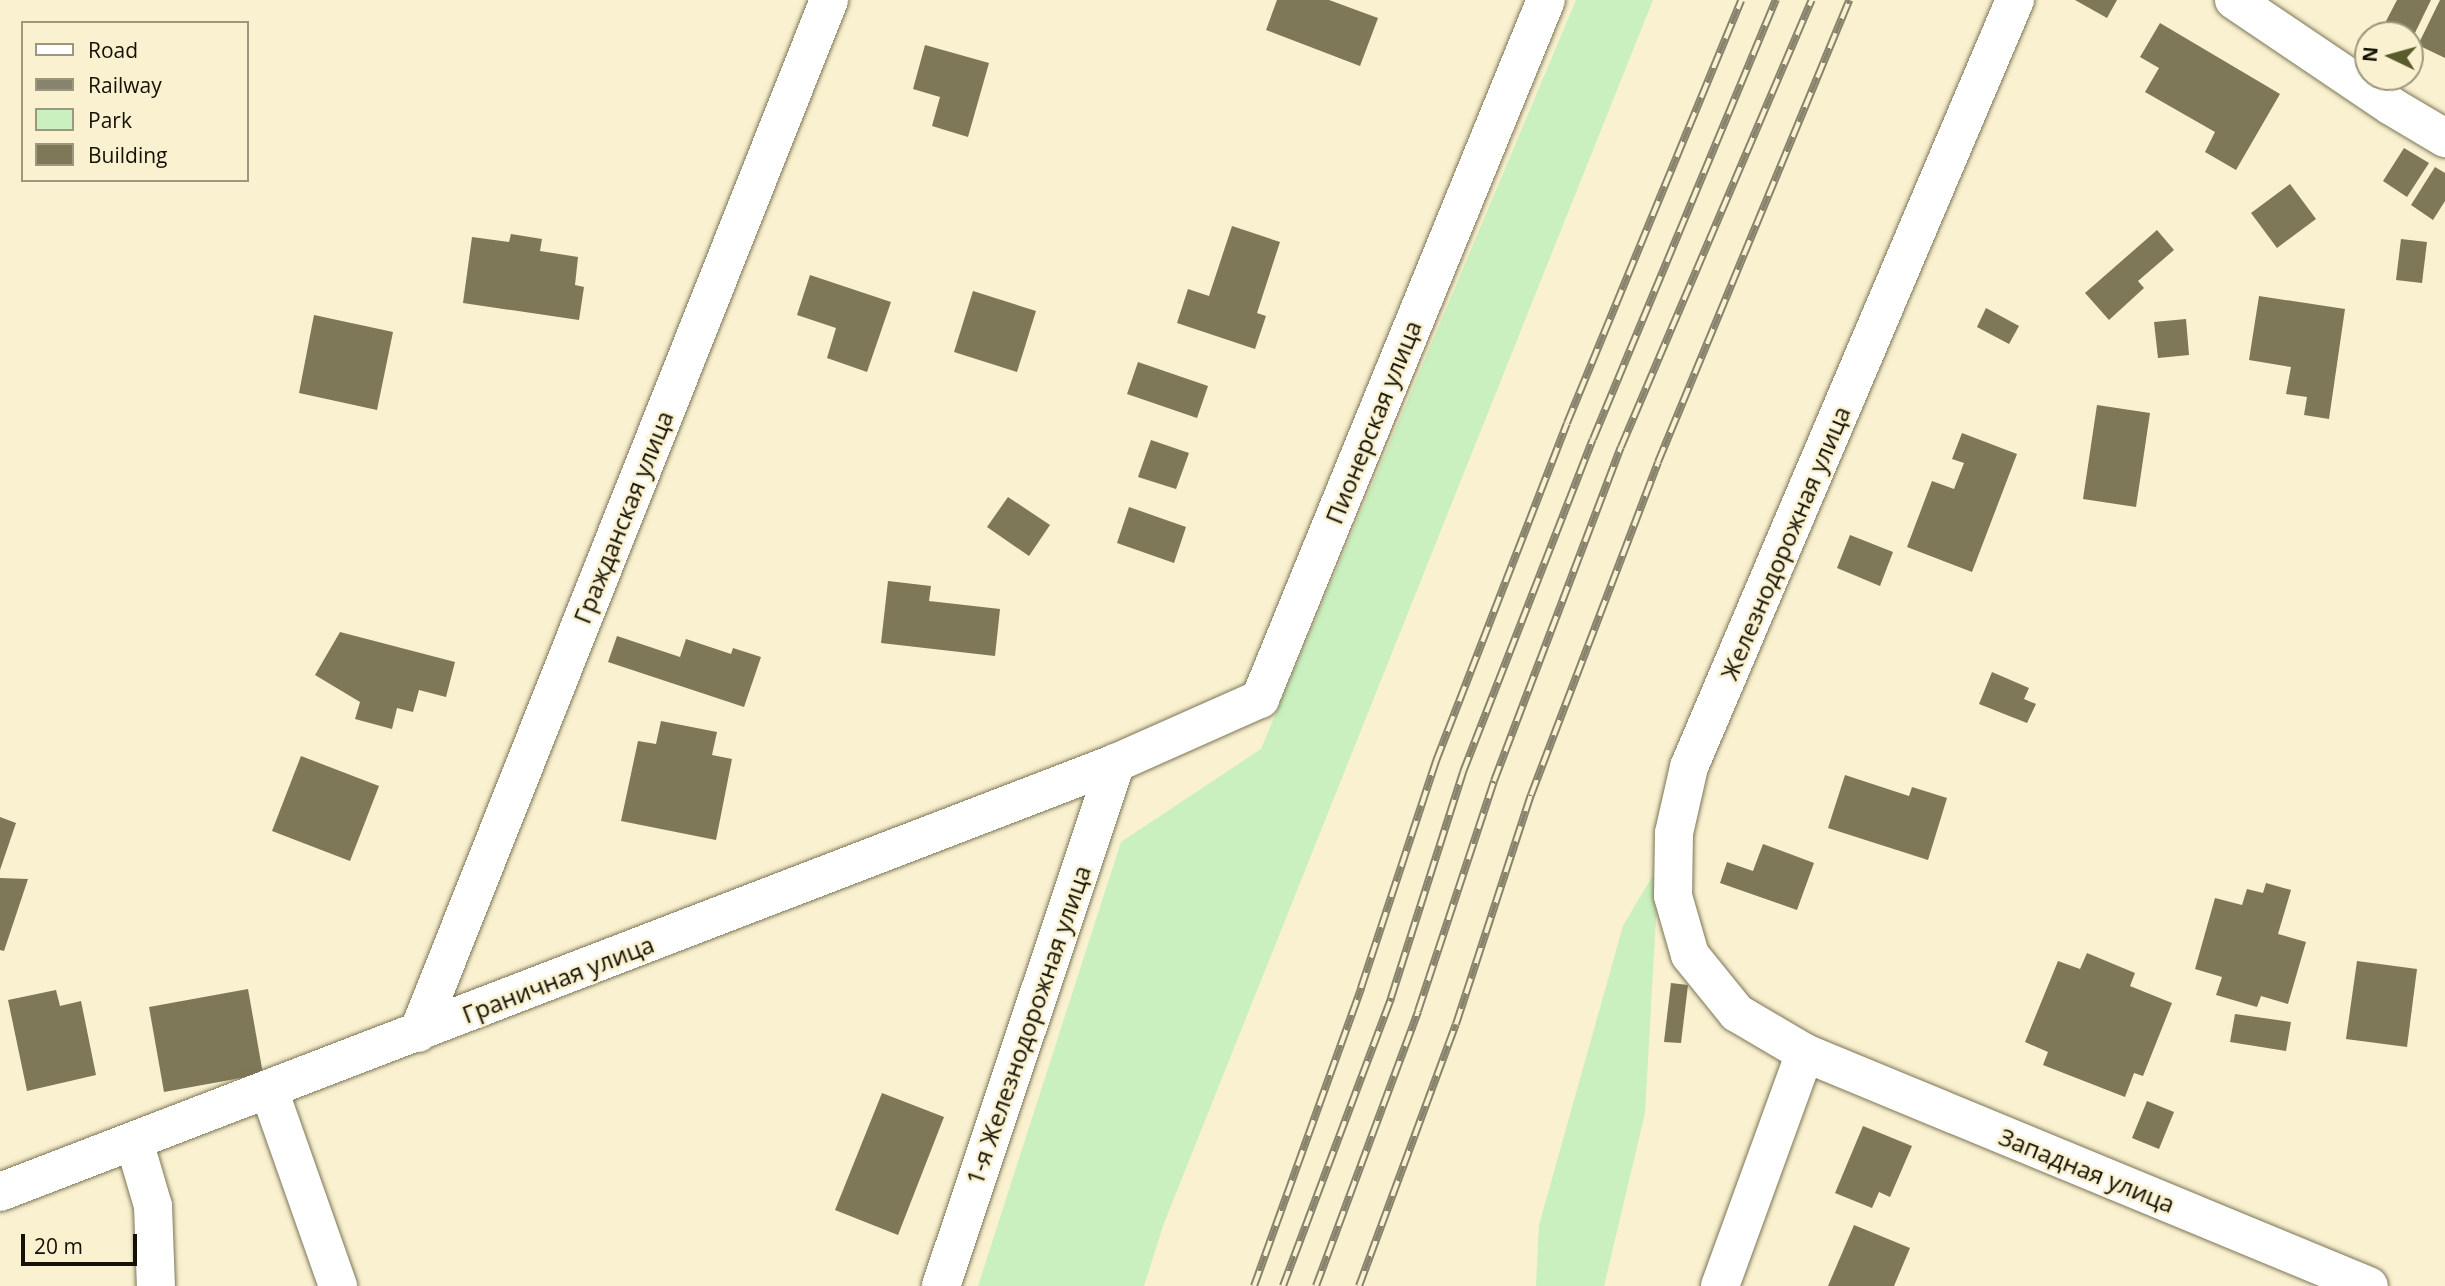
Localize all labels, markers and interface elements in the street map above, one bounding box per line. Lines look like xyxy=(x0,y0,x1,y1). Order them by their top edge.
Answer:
legend xyxy=(21,21,248,182)
north arrow xyxy=(2354,21,2424,91)
text: Road xyxy=(88,36,138,64)
text: N xyxy=(2356,46,2384,63)
text: Railway xyxy=(88,71,162,99)
text: Park xyxy=(88,106,132,134)
text: Building xyxy=(88,141,167,169)
street label: Пионерская улица xyxy=(1319,316,1427,528)
street label: Железнодорожная улица xyxy=(1714,402,1856,684)
street label: Гражданская улица xyxy=(567,407,679,627)
street label: 1-я Железнодорожная улица xyxy=(960,862,1096,1188)
street label: Граничная улица xyxy=(458,929,658,1029)
street label: Западная улица xyxy=(1995,1122,2179,1218)
scale bar xyxy=(24,1220,140,1264)
text: 20 m xyxy=(34,1232,83,1260)

